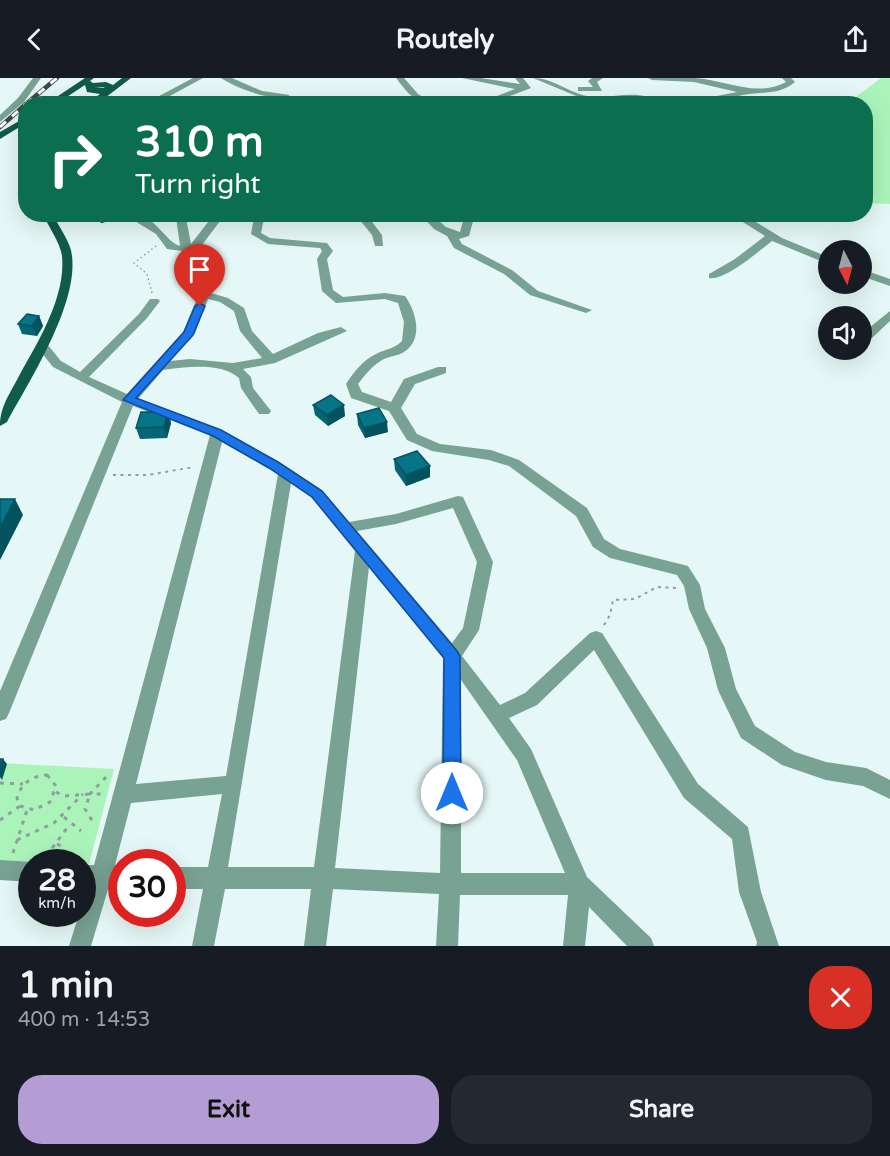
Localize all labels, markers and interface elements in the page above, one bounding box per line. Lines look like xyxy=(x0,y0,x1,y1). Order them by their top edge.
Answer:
icon: back xyxy=(18,23,51,56)
text: Routely xyxy=(396,23,494,56)
icon: share xyxy=(839,23,872,56)
text: 310 m xyxy=(135,117,264,168)
icon: right xyxy=(36,120,114,198)
text: Turn right xyxy=(135,168,261,201)
north arrow xyxy=(818,240,872,294)
map controls xyxy=(818,240,872,360)
pin xyxy=(174,244,225,306)
icon: arrive xyxy=(183,253,216,286)
button: sound xyxy=(818,306,872,360)
position arrow xyxy=(420,761,484,825)
speed limit sign: 30 xyxy=(108,849,186,927)
text: 28 xyxy=(38,862,76,899)
text: km/h xyxy=(38,894,76,912)
text: 1 min xyxy=(18,964,114,1007)
button: close xyxy=(809,966,872,1029)
text: 400 m · 14:53 xyxy=(18,1008,150,1032)
button: Exit xyxy=(18,1075,439,1144)
button: Share xyxy=(451,1075,872,1144)

